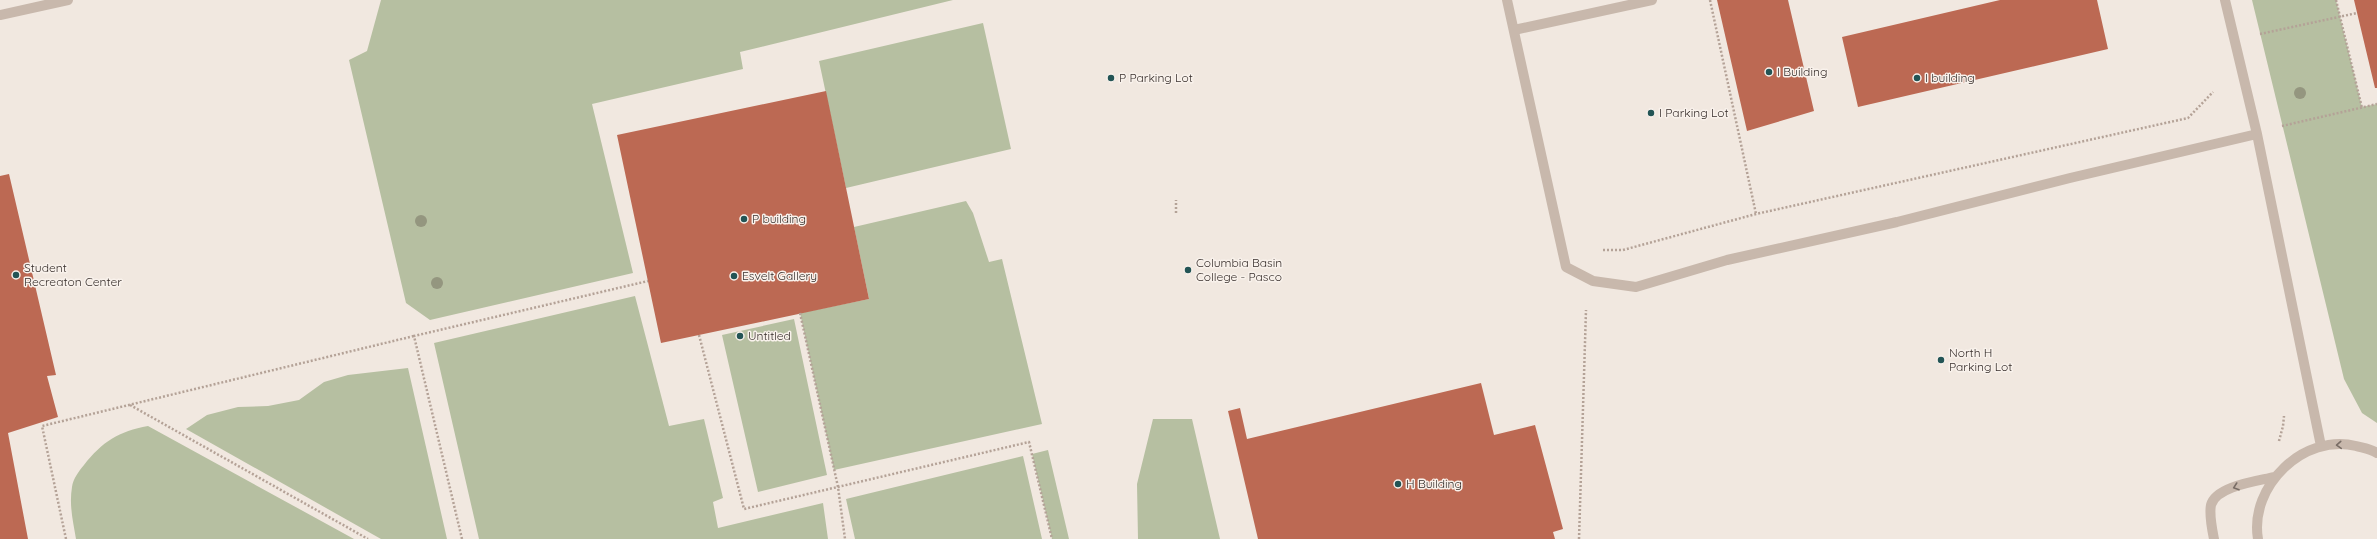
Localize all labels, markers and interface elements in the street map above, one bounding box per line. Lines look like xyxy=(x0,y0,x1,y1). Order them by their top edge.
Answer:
place label: I Building xyxy=(1777,64,1827,79)
marker: I Building xyxy=(1764,67,1774,77)
place label: P Parking Lot xyxy=(1119,70,1193,85)
place label: I building xyxy=(1925,70,1975,85)
marker: P Parking Lot xyxy=(1106,73,1116,83)
marker: I building xyxy=(1912,73,1922,83)
place label: I Parking Lot xyxy=(1659,105,1729,120)
marker: I Parking Lot xyxy=(1646,108,1656,118)
place label: P building xyxy=(752,211,806,226)
marker: P building xyxy=(739,214,749,224)
place label: Columbia Basin College - Pasco xyxy=(1196,255,1282,284)
place label: Student Recreaton Center xyxy=(24,260,122,289)
marker: Columbia Basin College - Pasco xyxy=(1183,265,1193,275)
place label: Esvelt Gallery xyxy=(742,268,817,283)
marker: Student Recreaton Center xyxy=(11,270,21,280)
marker: Esvelt Gallery xyxy=(729,271,739,281)
place label: Untitled xyxy=(748,328,791,343)
marker: Untitled xyxy=(735,331,745,341)
place label: North H Parking Lot xyxy=(1949,345,2012,374)
marker: North H Parking Lot xyxy=(1936,355,1946,365)
one-way arrow xyxy=(2336,441,2342,449)
place label: H Building xyxy=(1406,476,1462,491)
marker: H Building xyxy=(1393,479,1403,489)
one-way arrow xyxy=(2233,482,2240,490)

